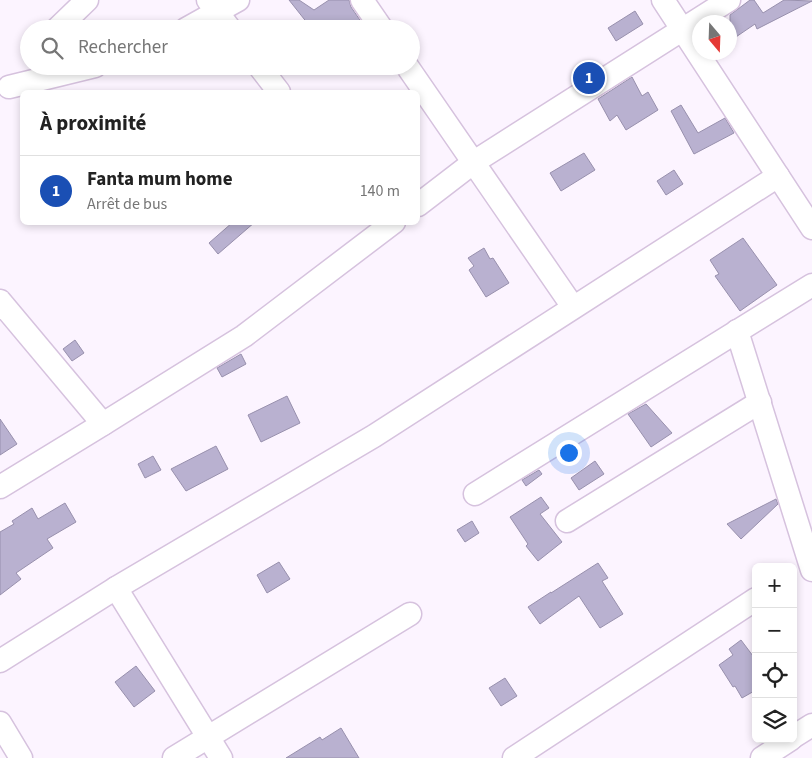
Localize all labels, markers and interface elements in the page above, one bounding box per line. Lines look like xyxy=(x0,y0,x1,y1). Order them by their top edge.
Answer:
north arrow xyxy=(692,15,737,60)
search box xyxy=(20,20,420,75)
icon: search xyxy=(38,34,66,62)
text: Rechercher xyxy=(78,34,168,61)
pin: 1 xyxy=(573,59,605,97)
text: À proximité xyxy=(40,108,146,138)
text: Fanta mum home xyxy=(87,166,233,193)
text: 1 xyxy=(52,180,60,202)
text: 140 m xyxy=(360,180,400,202)
text: Arrêt de bus xyxy=(87,193,167,215)
your location xyxy=(556,440,582,466)
map controls xyxy=(752,563,797,743)
button: + xyxy=(752,563,797,608)
button: − xyxy=(752,608,797,653)
button: locate xyxy=(752,653,797,698)
button: layers xyxy=(752,698,797,743)

